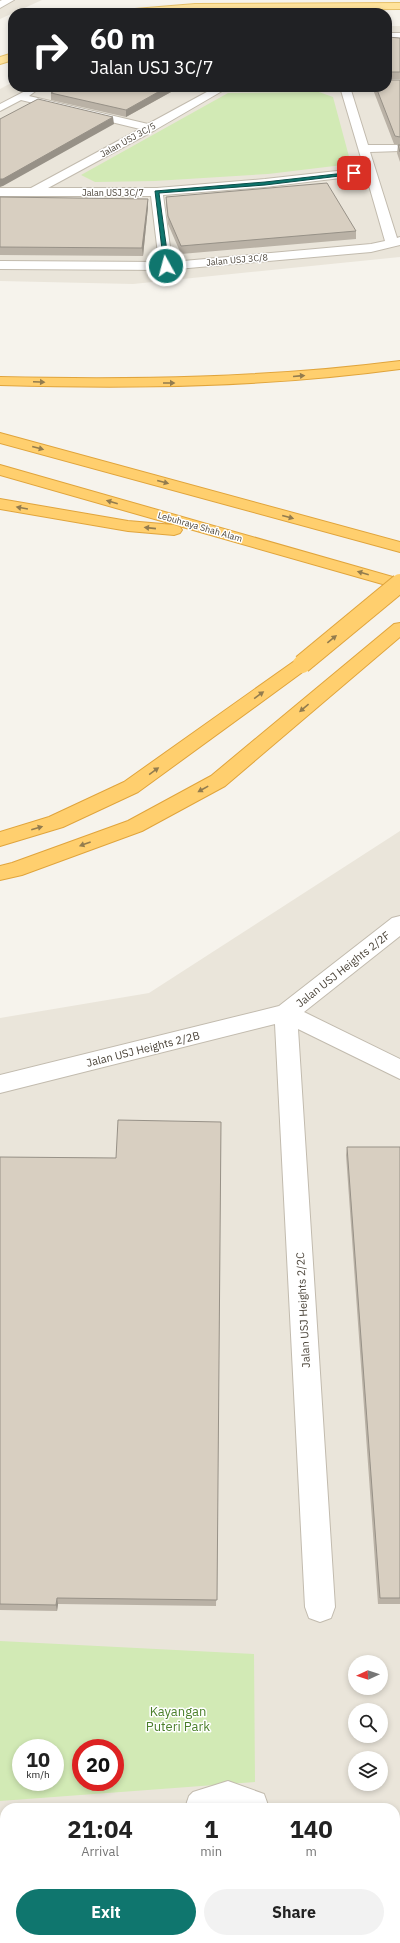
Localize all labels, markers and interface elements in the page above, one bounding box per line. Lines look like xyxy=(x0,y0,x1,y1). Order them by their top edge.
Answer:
text: 60 m xyxy=(90,20,155,57)
icon: right xyxy=(24,24,76,76)
text: Jalan USJ 3C/7 xyxy=(90,56,214,79)
street label: Jalan USJ 3C/5 xyxy=(98,120,157,159)
pin xyxy=(337,156,371,190)
icon: arrive xyxy=(343,162,365,184)
street label: Jalan USJ 3C/7 xyxy=(82,187,144,198)
position arrow xyxy=(145,245,187,287)
street label: Jalan USJ 3C/8 xyxy=(206,251,268,268)
one-way arrow xyxy=(293,373,305,380)
one-way arrow xyxy=(33,379,46,385)
one-way arrow xyxy=(163,380,176,386)
one-way arrow xyxy=(32,445,44,451)
one-way arrow xyxy=(157,480,169,486)
one-way arrow xyxy=(106,499,118,505)
one-way arrow xyxy=(15,504,28,510)
street label: Lebuhraya Shah Alam xyxy=(157,509,244,544)
one-way arrow xyxy=(282,514,295,520)
one-way arrow xyxy=(144,524,156,531)
one-way arrow xyxy=(356,570,368,576)
one-way arrow xyxy=(326,635,337,644)
one-way arrow xyxy=(254,691,264,699)
one-way arrow xyxy=(298,704,309,713)
one-way arrow xyxy=(148,767,159,775)
one-way arrow xyxy=(197,786,208,793)
one-way arrow xyxy=(32,825,44,831)
one-way arrow xyxy=(79,842,91,848)
street label: Jalan USJ Heights 2/2F xyxy=(293,928,393,1010)
street label: Jalan USJ Heights 2/2B xyxy=(85,1028,201,1070)
street label: Jalan USJ Heights 2/2C xyxy=(293,1252,313,1368)
north arrow xyxy=(348,1655,388,1695)
map controls xyxy=(348,1655,388,1791)
park label: Kayangan Puteri Park xyxy=(146,1703,210,1735)
button: search xyxy=(348,1703,388,1743)
speed limit sign: 20 xyxy=(72,1739,124,1791)
text: 10 xyxy=(26,1746,50,1773)
button: layers xyxy=(348,1751,388,1791)
text: km/h xyxy=(26,1768,50,1781)
text: 21:04 xyxy=(67,1813,133,1845)
text: 1 xyxy=(204,1813,218,1845)
text: 140 xyxy=(289,1813,333,1845)
text: Arrival xyxy=(81,1843,119,1860)
text: min xyxy=(200,1843,222,1860)
text: m xyxy=(305,1843,317,1860)
button: Exit xyxy=(16,1889,196,1935)
button: Share xyxy=(204,1889,384,1935)

